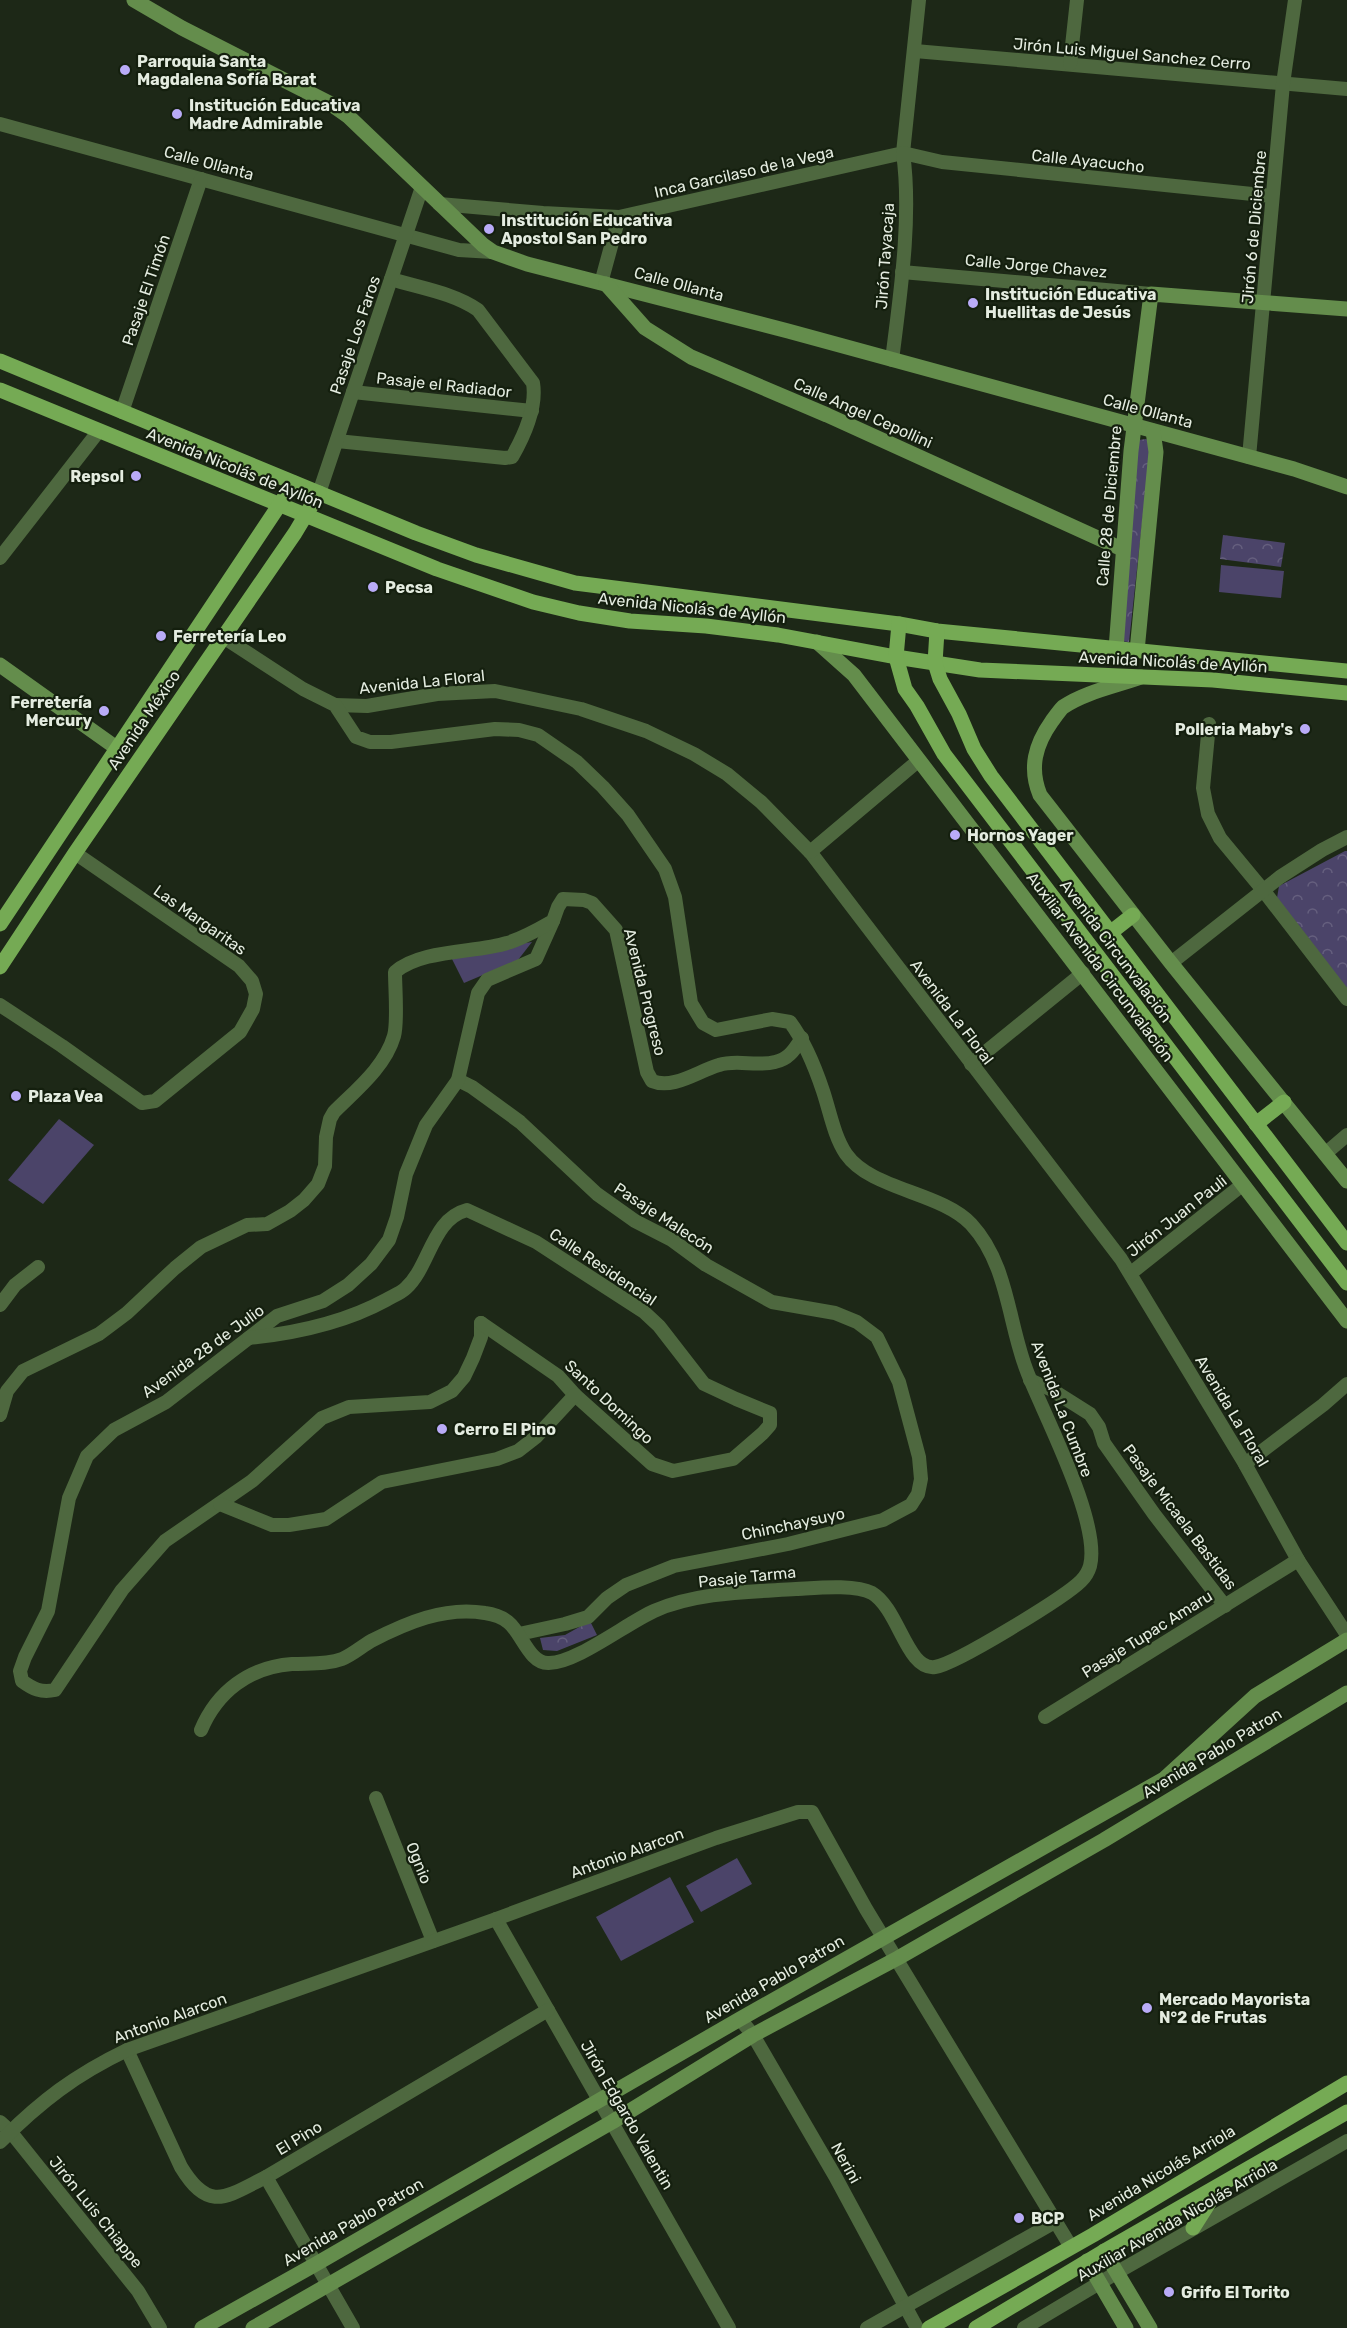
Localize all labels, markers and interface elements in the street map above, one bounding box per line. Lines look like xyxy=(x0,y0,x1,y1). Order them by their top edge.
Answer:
street label: Jirón Luis Miguel Sanchez Cerro xyxy=(1012,34,1252,74)
place label: Parroquia Santa Magdalena Sofía Barat xyxy=(137,52,317,89)
marker: Parroquia Santa Magdalena Sofía Barat xyxy=(118,63,132,77)
place label: Institución Educativa Madre Admirable xyxy=(189,96,361,133)
marker: Institución Educativa Madre Admirable xyxy=(170,107,184,121)
street label: Calle Ollanta xyxy=(162,142,256,184)
street label: Inca Garcilaso de la Vega xyxy=(652,142,836,202)
street label: Calle Ayacucho xyxy=(1031,146,1145,176)
street label: Jirón 6 de Diciembre xyxy=(1238,149,1270,304)
street label: Jirón Tayacaja xyxy=(872,202,898,310)
place label: Institución Educativa Apostol San Pedro xyxy=(501,211,673,248)
marker: Institución Educativa Apostol San Pedro xyxy=(482,222,496,236)
street label: Pasaje El Timón xyxy=(118,232,174,348)
street label: Calle Jorge Chavez xyxy=(964,250,1108,282)
street label: Calle Ollanta xyxy=(632,263,726,305)
street label: Pasaje Los Faros xyxy=(326,273,384,397)
place label: Institución Educativa Huellitas de Jesús xyxy=(985,285,1157,322)
marker: Institución Educativa Huellitas de Jesús xyxy=(966,296,980,310)
street label: Pasaje el Radiador xyxy=(375,368,513,402)
street label: Calle Angel Cepollini xyxy=(791,374,935,452)
street label: Calle Ollanta xyxy=(1101,390,1195,432)
street label: Avenida Nicolás de Ayllón xyxy=(144,424,326,512)
street label: Calle 28 de Diciembre xyxy=(1093,425,1125,587)
place label: Repsol xyxy=(70,467,124,486)
marker: Repsol xyxy=(129,469,143,483)
place label: Pecsa xyxy=(385,578,433,597)
marker: Pecsa xyxy=(366,580,380,594)
street label: Avenida Nicolás de Ayllón xyxy=(597,589,787,627)
place label: Ferretería Leo xyxy=(173,627,287,646)
marker: Ferretería Leo xyxy=(154,629,168,643)
street label: Avenida Nicolás de Ayllón xyxy=(1078,648,1268,676)
street label: Avenida La Floral xyxy=(358,666,486,698)
street label: Avenida México xyxy=(104,667,184,773)
place label: Ferretería Mercury xyxy=(11,693,92,730)
marker: Ferretería Mercury xyxy=(97,704,111,718)
place label: Polleria Maby's xyxy=(1175,720,1293,739)
marker: Polleria Maby's xyxy=(1298,722,1312,736)
place label: Hornos Yager xyxy=(967,826,1074,845)
marker: Hornos Yager xyxy=(948,828,962,842)
street label: Auxiliar Avenida Circunvalación xyxy=(1023,869,1177,1065)
street label: Avenida Circunvalación xyxy=(1056,876,1176,1026)
street label: Las Margaritas xyxy=(150,881,250,959)
street label: Avenida Progreso xyxy=(620,926,670,1058)
street label: Avenida La Floral xyxy=(906,956,998,1068)
place label: Plaza Vea xyxy=(28,1087,103,1106)
marker: Plaza Vea xyxy=(9,1089,23,1103)
street label: Jirón Juan Pauli xyxy=(1123,1171,1231,1261)
street label: Pasaje Malecón xyxy=(611,1179,717,1257)
street label: Calle Residencial xyxy=(546,1224,660,1310)
street label: Avenida 28 de Julio xyxy=(138,1300,268,1402)
street label: Avenida La Cumbre xyxy=(1027,1338,1097,1480)
street label: Avenida La Floral xyxy=(1191,1352,1273,1470)
street label: Santo Domingo xyxy=(561,1356,657,1448)
place label: Cerro El Pino xyxy=(454,1420,556,1439)
marker: Cerro El Pino xyxy=(435,1422,449,1436)
street label: Pasaje Micaela Bastidas xyxy=(1119,1441,1241,1593)
street label: Chinchaysuyo xyxy=(740,1504,846,1544)
street label: Pasaje Tarma xyxy=(697,1562,797,1592)
street label: Pasaje Tupac Amaru xyxy=(1078,1586,1216,1682)
street label: Avenida Pablo Patron xyxy=(1139,1704,1285,1802)
street label: Antonio Alarcon xyxy=(568,1824,686,1882)
street label: Ognio xyxy=(402,1839,436,1887)
street label: Avenida Pablo Patron xyxy=(700,1931,848,2027)
street label: Antonio Alarcon xyxy=(111,1989,229,2047)
place label: Mercado Mayorista N°2 de Frutas xyxy=(1159,1990,1310,2027)
marker: Mercado Mayorista N°2 de Frutas xyxy=(1140,2001,1154,2015)
street label: Jirón Edgardo Valentin xyxy=(577,2037,677,2193)
street label: El Pino xyxy=(272,2117,326,2159)
street label: Avenida Nicolás Arriola xyxy=(1083,2121,1239,2225)
street label: Nerini xyxy=(827,2139,865,2187)
street label: Jirón Luis Chiappe xyxy=(45,2152,147,2272)
street label: Auxiliar Avenida Nicolás Arriola xyxy=(1073,2155,1281,2285)
street label: Avenida Pablo Patron xyxy=(279,2174,427,2270)
place label: BCP xyxy=(1031,2209,1064,2228)
marker: BCP xyxy=(1012,2211,1026,2225)
place label: Grifo El Torito xyxy=(1181,2283,1290,2302)
marker: Grifo El Torito xyxy=(1162,2285,1176,2299)

